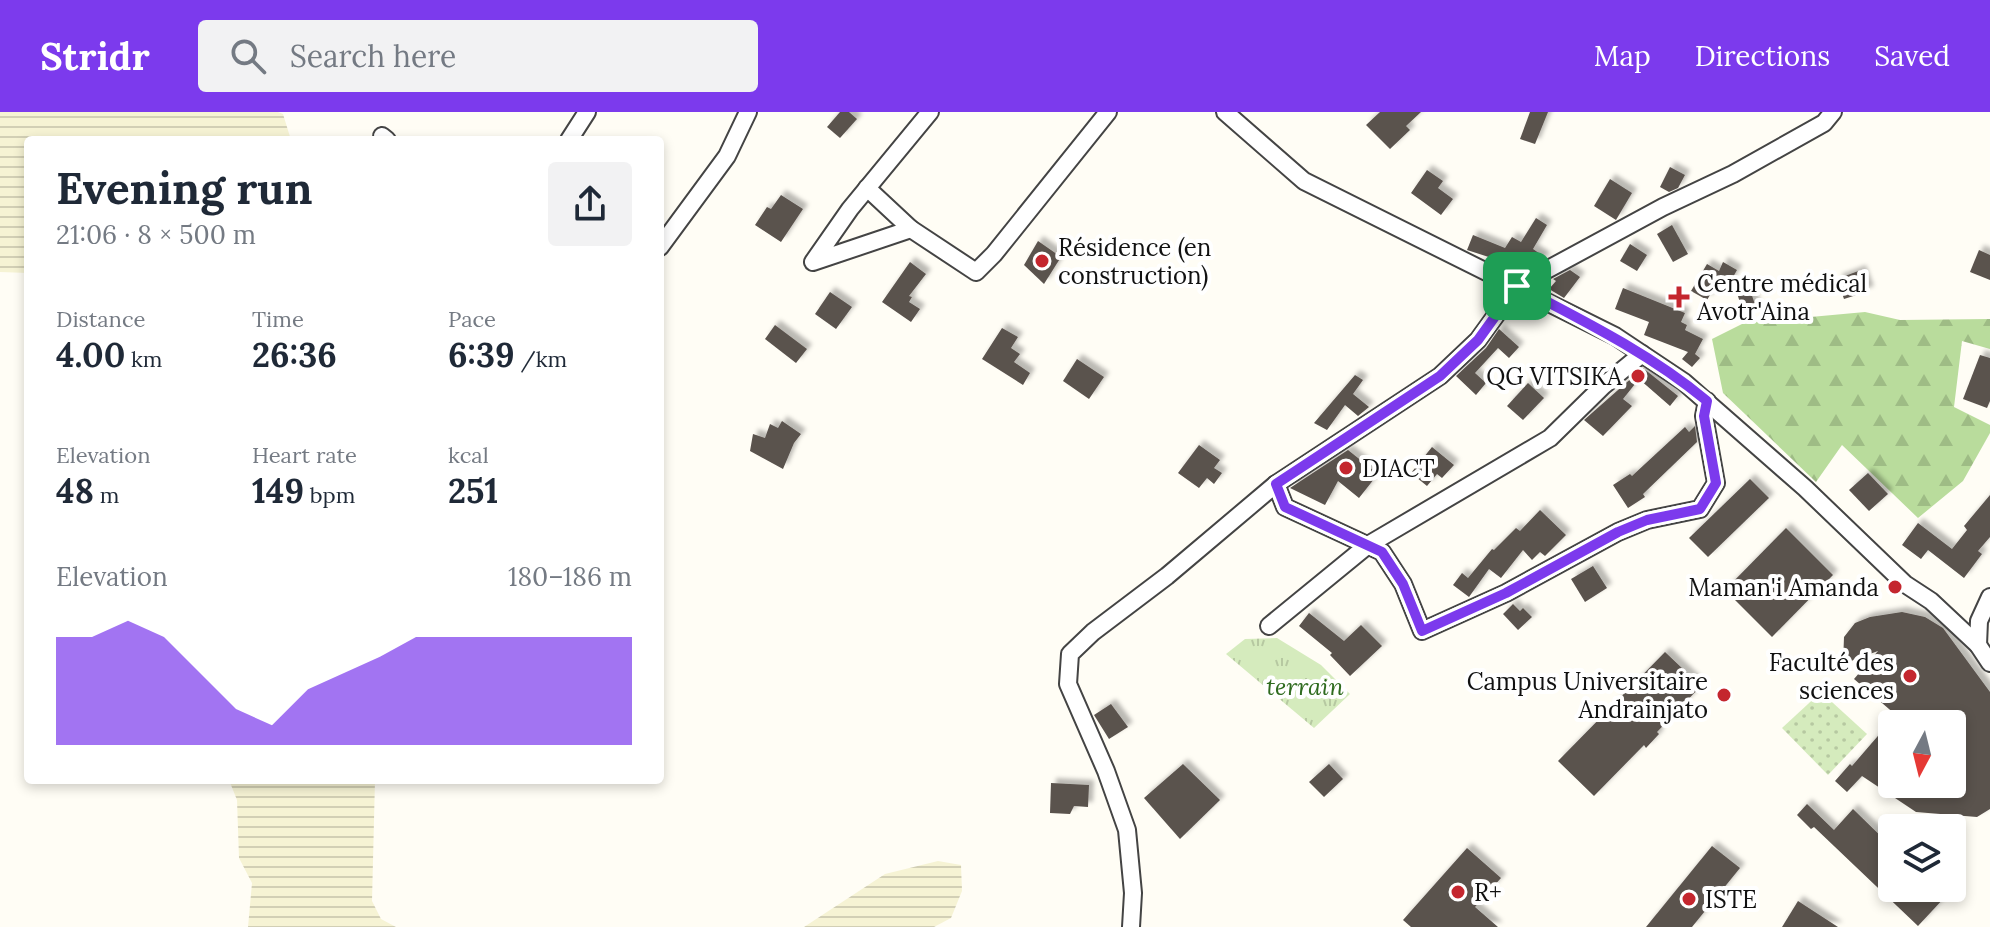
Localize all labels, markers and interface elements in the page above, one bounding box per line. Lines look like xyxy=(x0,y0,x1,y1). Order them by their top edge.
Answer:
search box xyxy=(198,20,758,92)
text: Stridr xyxy=(40,32,150,80)
icon: search xyxy=(226,34,270,78)
text: Search here xyxy=(290,37,456,75)
text: Map xyxy=(1594,38,1651,74)
text: Directions xyxy=(1695,38,1830,74)
text: Saved xyxy=(1874,38,1950,74)
text: Evening run xyxy=(56,160,313,216)
button: share xyxy=(548,162,632,246)
text: 21:06 · 8 × 500 m xyxy=(56,218,256,251)
place label: Résidence (en construction) xyxy=(1058,232,1211,291)
marker: Résidence (en construction) xyxy=(1033,252,1051,270)
pin xyxy=(1483,252,1551,320)
icon: arrive xyxy=(1495,264,1539,308)
place label: Centre médical Avotr'Aina xyxy=(1696,268,1867,327)
marker: Centre médical Avotr'Aina xyxy=(1668,286,1690,308)
text: Distance xyxy=(56,305,146,333)
text: Time xyxy=(252,305,304,333)
text: Pace xyxy=(448,305,496,333)
text: 4.00 xyxy=(56,333,125,376)
text: 26:36 xyxy=(252,333,337,376)
text: 6:39 xyxy=(448,333,515,376)
text: km xyxy=(125,345,163,373)
text: /km xyxy=(515,345,567,373)
place label: QG VITSIKA xyxy=(1486,361,1623,392)
marker: QG VITSIKA xyxy=(1629,367,1647,385)
text: Elevation xyxy=(56,441,151,469)
text: Heart rate xyxy=(252,441,357,469)
text: kcal xyxy=(448,441,489,469)
place label: DIACT xyxy=(1362,453,1435,484)
marker: DIACT xyxy=(1337,459,1355,477)
text: 48 xyxy=(56,469,94,512)
text: 149 xyxy=(252,469,304,512)
text: 251 xyxy=(448,469,498,512)
text: m xyxy=(94,481,120,509)
text: bpm xyxy=(304,481,355,509)
text: Elevation xyxy=(56,560,168,593)
text: 180–186 m xyxy=(508,560,632,593)
place label: Maman'i Amanda xyxy=(1688,572,1879,603)
marker: Maman'i Amanda xyxy=(1886,578,1904,596)
place label: Faculté des sciences xyxy=(1769,647,1894,706)
place label: Campus Universitaire Andrainjato xyxy=(1467,666,1708,725)
marker: Faculté des sciences xyxy=(1901,667,1919,685)
park label: terrain xyxy=(1266,671,1344,702)
marker: Campus Universitaire Andrainjato xyxy=(1715,686,1733,704)
north arrow xyxy=(1878,710,1966,798)
map controls xyxy=(1878,710,1966,902)
button: layers xyxy=(1878,814,1966,902)
place label: R+ xyxy=(1474,877,1502,908)
marker: R+ xyxy=(1449,883,1467,901)
place label: ISTE xyxy=(1705,884,1757,915)
marker: ISTE xyxy=(1680,890,1698,908)

